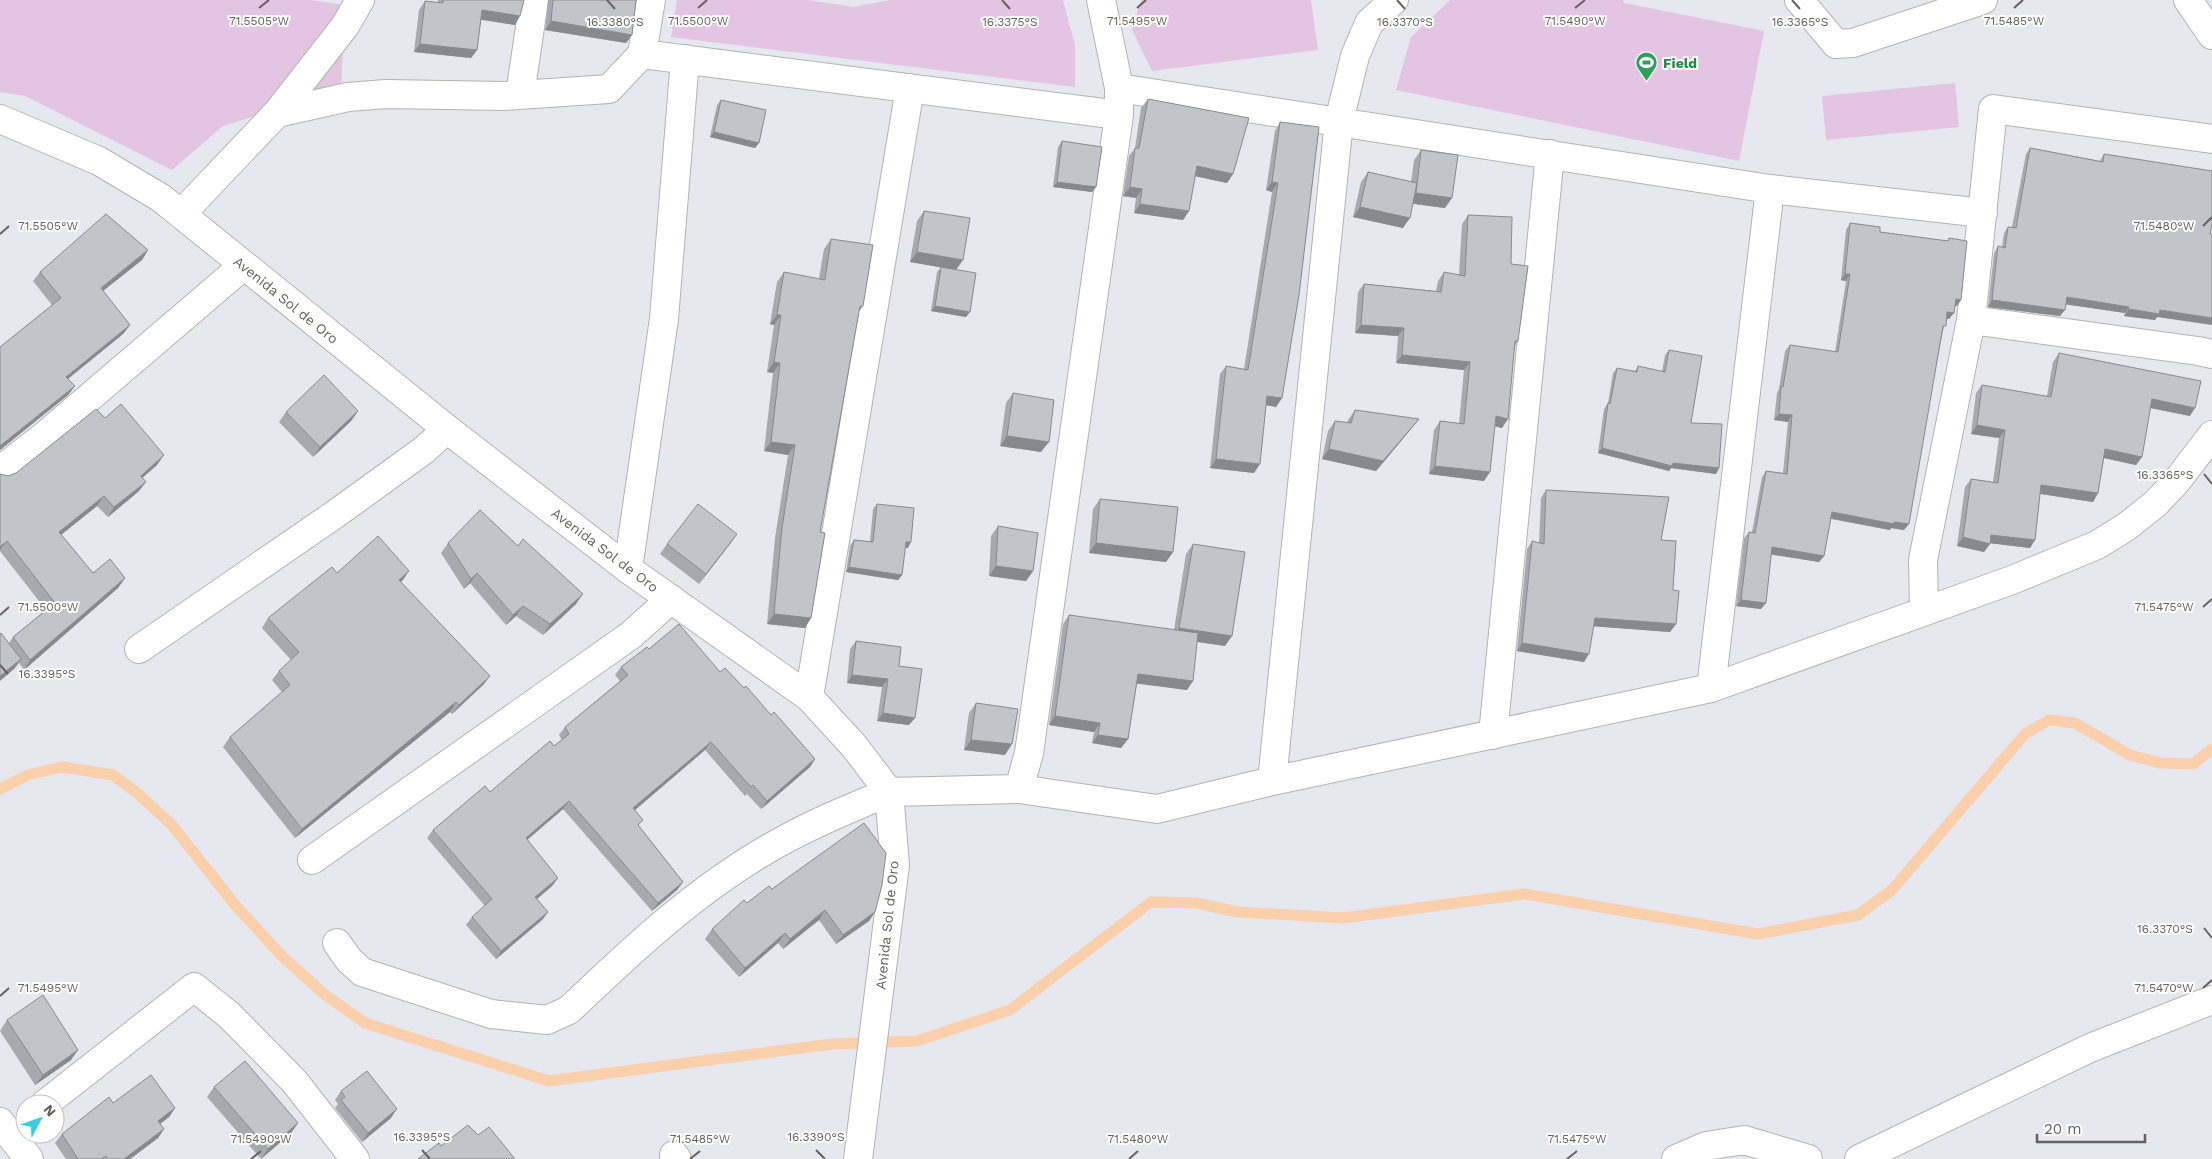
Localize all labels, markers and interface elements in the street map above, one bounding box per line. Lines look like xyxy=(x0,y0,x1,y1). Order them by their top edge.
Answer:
text: 71.5505°W xyxy=(229,14,290,28)
text: 71.5500°W xyxy=(668,14,729,28)
text: 71.5495°W xyxy=(1107,14,1168,28)
text: 71.5490°W xyxy=(1545,14,1606,28)
text: 71.5485°W xyxy=(1984,14,2045,28)
text: 16.3380°S xyxy=(586,15,644,29)
text: 16.3375°S xyxy=(982,15,1038,29)
text: 16.3370°S xyxy=(1377,15,1433,29)
text: 16.3365°S xyxy=(1772,15,1828,29)
sports icon: Field xyxy=(1635,51,1659,82)
place label: Field xyxy=(1663,55,1697,71)
text: 71.5505°W xyxy=(18,219,79,233)
text: 71.5480°W xyxy=(2134,219,2195,233)
street label: Avenida Sol de Oro xyxy=(231,253,341,347)
text: 16.3365°S xyxy=(2137,468,2193,482)
street label: Avenida Sol de Oro xyxy=(548,505,662,595)
text: 71.5500°W xyxy=(18,600,79,614)
text: 71.5475°W xyxy=(2134,600,2194,614)
text: 16.3395°S xyxy=(19,667,75,681)
street label: Avenida Sol de Oro xyxy=(872,860,902,990)
text: 16.3370°S xyxy=(2137,922,2193,936)
text: 71.5495°W xyxy=(18,981,79,995)
text: 71.5470°W xyxy=(2134,981,2194,995)
north arrow xyxy=(15,1094,65,1144)
text: N xyxy=(40,1101,59,1120)
scale bar xyxy=(2037,1112,2144,1144)
text: 20 m xyxy=(2044,1120,2082,1138)
text: 16.3395°S xyxy=(394,1130,450,1144)
text: 16.3390°S xyxy=(787,1130,845,1144)
text: 71.5490°W xyxy=(231,1132,292,1146)
text: 71.5485°W xyxy=(670,1132,731,1146)
text: 71.5480°W xyxy=(1108,1132,1169,1146)
text: 71.5475°W xyxy=(1547,1132,1607,1146)

